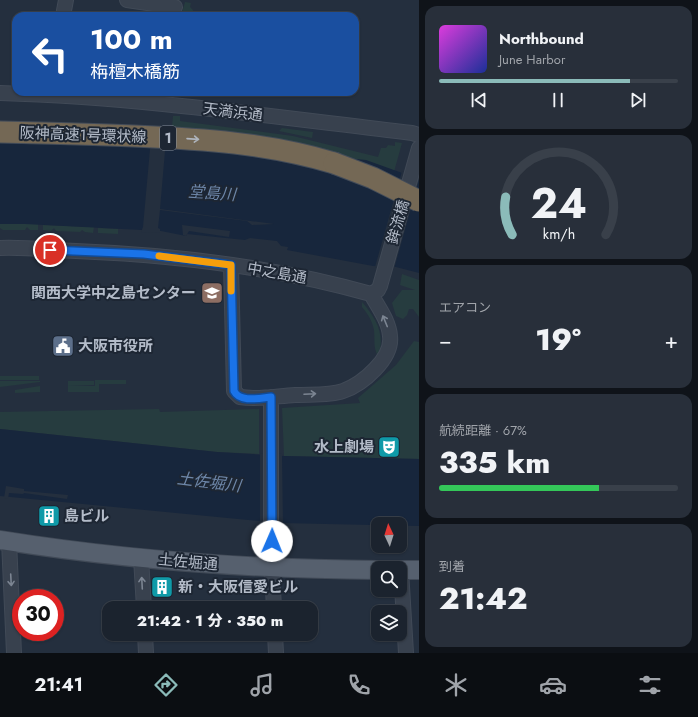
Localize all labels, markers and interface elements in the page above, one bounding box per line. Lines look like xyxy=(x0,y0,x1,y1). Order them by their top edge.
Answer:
text: 100 m xyxy=(90,19,173,60)
icon: left xyxy=(24,28,76,80)
text: Northbound xyxy=(499,28,584,50)
text: June Harbor xyxy=(499,50,565,69)
text: 栴檀木橋筋 xyxy=(90,59,180,85)
icon: previous xyxy=(468,89,490,111)
icon: pause xyxy=(547,89,569,111)
icon: next xyxy=(627,89,649,111)
street label: 天満浜通 xyxy=(202,97,264,127)
street label: 阪神高速1号環状線 xyxy=(19,122,147,148)
road number: 1 xyxy=(160,126,176,150)
one-way arrow xyxy=(186,136,199,143)
text: 24 xyxy=(530,173,587,234)
water label: 堂島川 xyxy=(187,180,239,206)
street label: 鉾流橋 xyxy=(381,197,415,247)
text: km/h xyxy=(542,224,575,244)
pin xyxy=(33,233,67,267)
icon: arrive xyxy=(39,239,61,261)
street label: 中之島通 xyxy=(246,257,308,289)
school or university icon: 関西大学中之島センター xyxy=(199,280,225,306)
place label: 関西大学中之島センター xyxy=(31,282,196,304)
text: エアコン xyxy=(439,298,491,317)
one-way arrow xyxy=(381,316,389,328)
text: 19° xyxy=(535,318,581,361)
text: − xyxy=(439,324,452,356)
text: + xyxy=(664,324,678,356)
public building icon: 大阪市役所 xyxy=(50,333,76,359)
place label: 大阪市役所 xyxy=(78,335,153,357)
one-way arrow xyxy=(303,391,316,398)
text: 航続距離 · 67% xyxy=(439,421,527,440)
theatre icon: 水上劇場 xyxy=(376,434,402,460)
place label: 水上劇場 xyxy=(314,436,374,458)
text: 335 km xyxy=(439,441,550,484)
water label: 土佐堀川 xyxy=(176,467,244,498)
building icon: 島ビル xyxy=(36,503,62,529)
place label: 島ビル xyxy=(64,505,109,527)
north arrow xyxy=(371,517,407,553)
map controls xyxy=(371,517,407,641)
position arrow xyxy=(251,520,293,562)
street label: 土佐堀通 xyxy=(157,548,219,576)
text: 到着 xyxy=(439,557,465,576)
button: search xyxy=(371,561,407,597)
one-way arrow xyxy=(7,573,15,586)
building icon: 新・大阪信愛ビル xyxy=(149,574,175,600)
place label: 新・大阪信愛ビル xyxy=(178,576,298,598)
one-way arrow xyxy=(139,577,146,590)
text: 21:42 xyxy=(439,577,528,620)
speed limit sign: 30 xyxy=(12,589,64,641)
button: layers xyxy=(371,605,407,641)
text: 21:42 · 1 分 · 350 m xyxy=(137,610,283,632)
icon: directions xyxy=(152,671,180,699)
icon: music xyxy=(248,671,276,699)
icon: phone xyxy=(345,671,373,699)
icon: climate xyxy=(442,671,470,699)
icon: car xyxy=(539,671,567,699)
icon: filters xyxy=(636,671,664,699)
text: 21:41 xyxy=(34,672,83,698)

